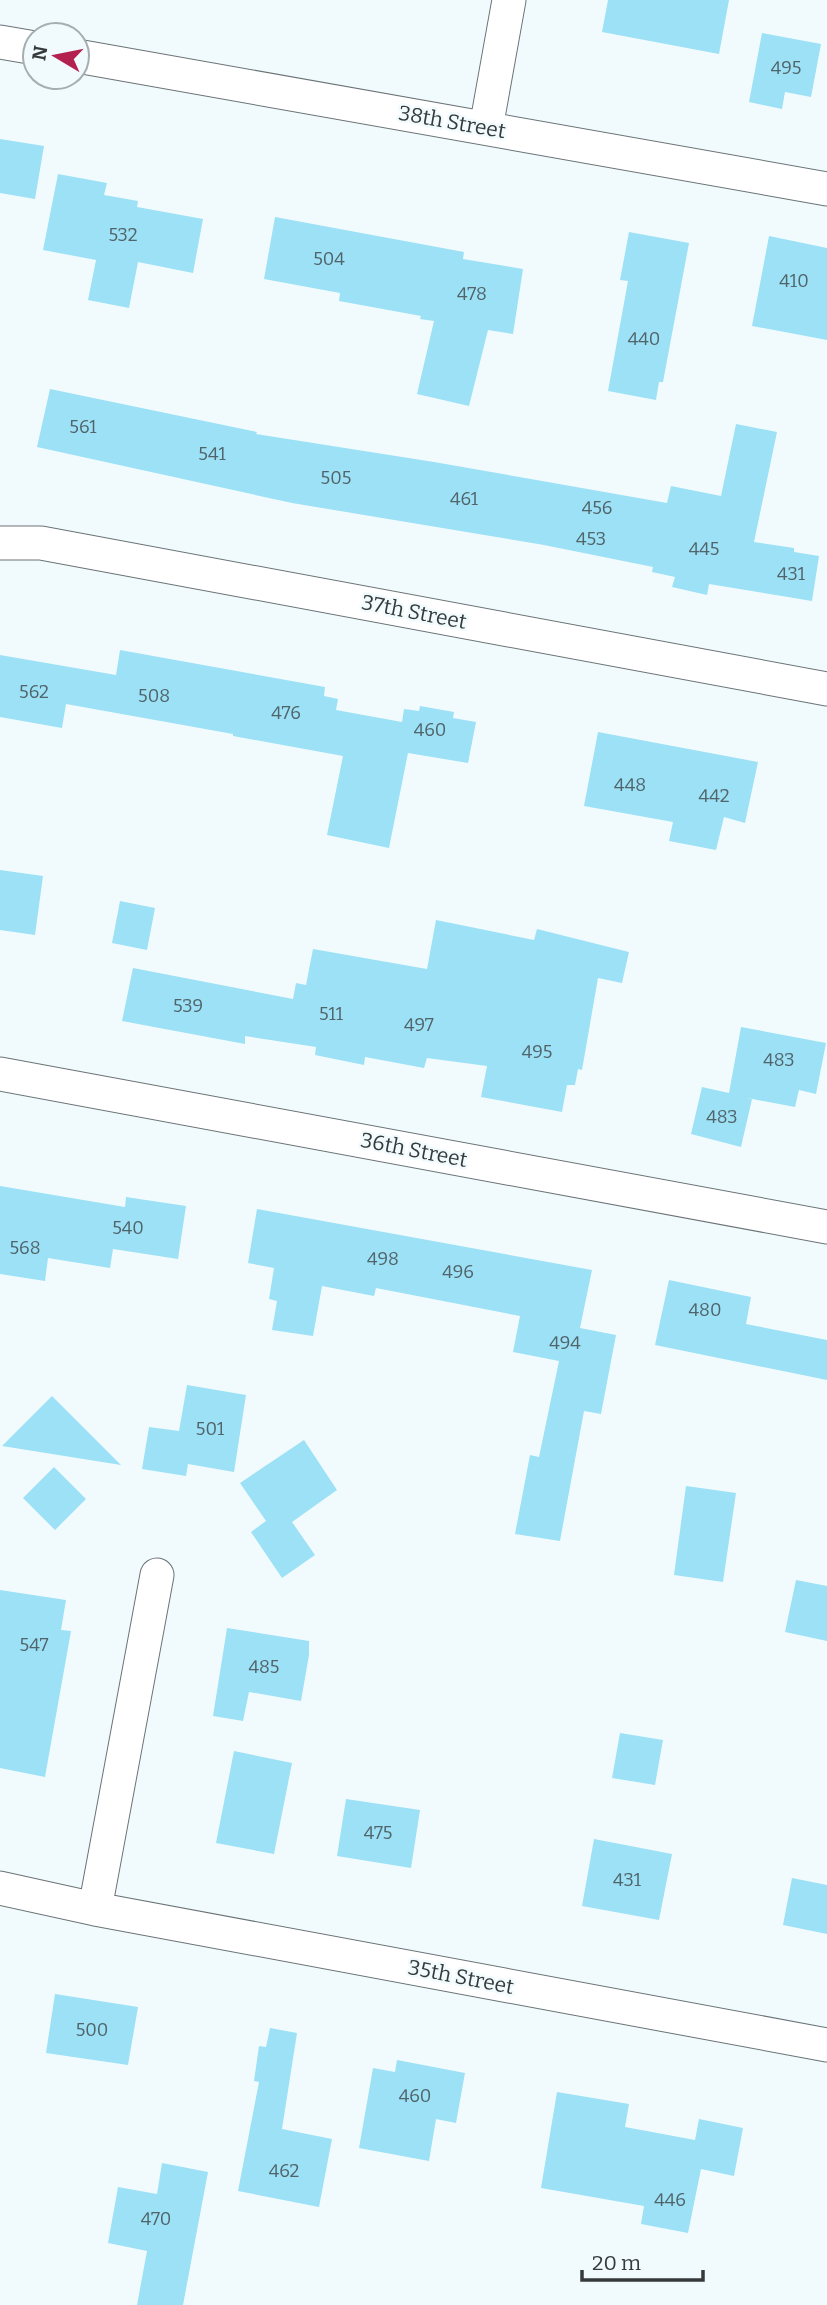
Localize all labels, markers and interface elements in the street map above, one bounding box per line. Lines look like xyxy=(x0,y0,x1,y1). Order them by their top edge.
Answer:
north arrow xyxy=(21,21,91,91)
text: N xyxy=(27,44,52,62)
house number: 495 xyxy=(771,57,801,79)
street label: 38th Street xyxy=(396,100,508,144)
house number: 532 xyxy=(108,224,138,246)
house number: 504 xyxy=(313,248,345,270)
house number: 410 xyxy=(779,270,809,292)
house number: 478 xyxy=(457,283,487,305)
house number: 440 xyxy=(628,328,660,350)
house number: 561 xyxy=(69,416,97,438)
house number: 541 xyxy=(198,443,226,465)
house number: 505 xyxy=(321,467,351,489)
house number: 461 xyxy=(450,488,479,510)
house number: 456 xyxy=(582,497,612,519)
house number: 453 xyxy=(576,528,606,550)
house number: 445 xyxy=(689,538,719,560)
house number: 431 xyxy=(777,563,806,585)
street label: 37th Street xyxy=(359,589,469,635)
house number: 562 xyxy=(19,681,49,703)
house number: 508 xyxy=(138,685,170,707)
house number: 476 xyxy=(271,702,301,724)
house number: 460 xyxy=(414,719,446,741)
house number: 448 xyxy=(614,774,646,796)
house number: 442 xyxy=(699,785,729,807)
house number: 539 xyxy=(173,995,203,1017)
house number: 511 xyxy=(319,1003,344,1025)
house number: 497 xyxy=(404,1014,434,1036)
house number: 495 xyxy=(522,1041,552,1063)
house number: 483 xyxy=(763,1049,795,1071)
house number: 483 xyxy=(706,1106,738,1128)
street label: 36th Street xyxy=(358,1127,470,1173)
house number: 540 xyxy=(112,1217,144,1239)
house number: 568 xyxy=(10,1237,41,1259)
house number: 498 xyxy=(367,1248,399,1270)
house number: 496 xyxy=(442,1261,474,1283)
house number: 480 xyxy=(689,1299,721,1321)
house number: 494 xyxy=(549,1332,581,1354)
house number: 501 xyxy=(196,1418,225,1440)
house number: 547 xyxy=(20,1634,48,1656)
house number: 485 xyxy=(249,1656,279,1678)
house number: 475 xyxy=(364,1822,392,1844)
house number: 431 xyxy=(613,1869,642,1891)
street label: 35th Street xyxy=(406,1954,516,2000)
house number: 500 xyxy=(76,2019,108,2041)
house number: 460 xyxy=(399,2085,431,2107)
house number: 462 xyxy=(269,2160,299,2182)
house number: 446 xyxy=(654,2189,686,2211)
house number: 470 xyxy=(141,2208,171,2230)
scale bar xyxy=(582,2238,703,2282)
text: 20 m xyxy=(592,2250,641,2276)

